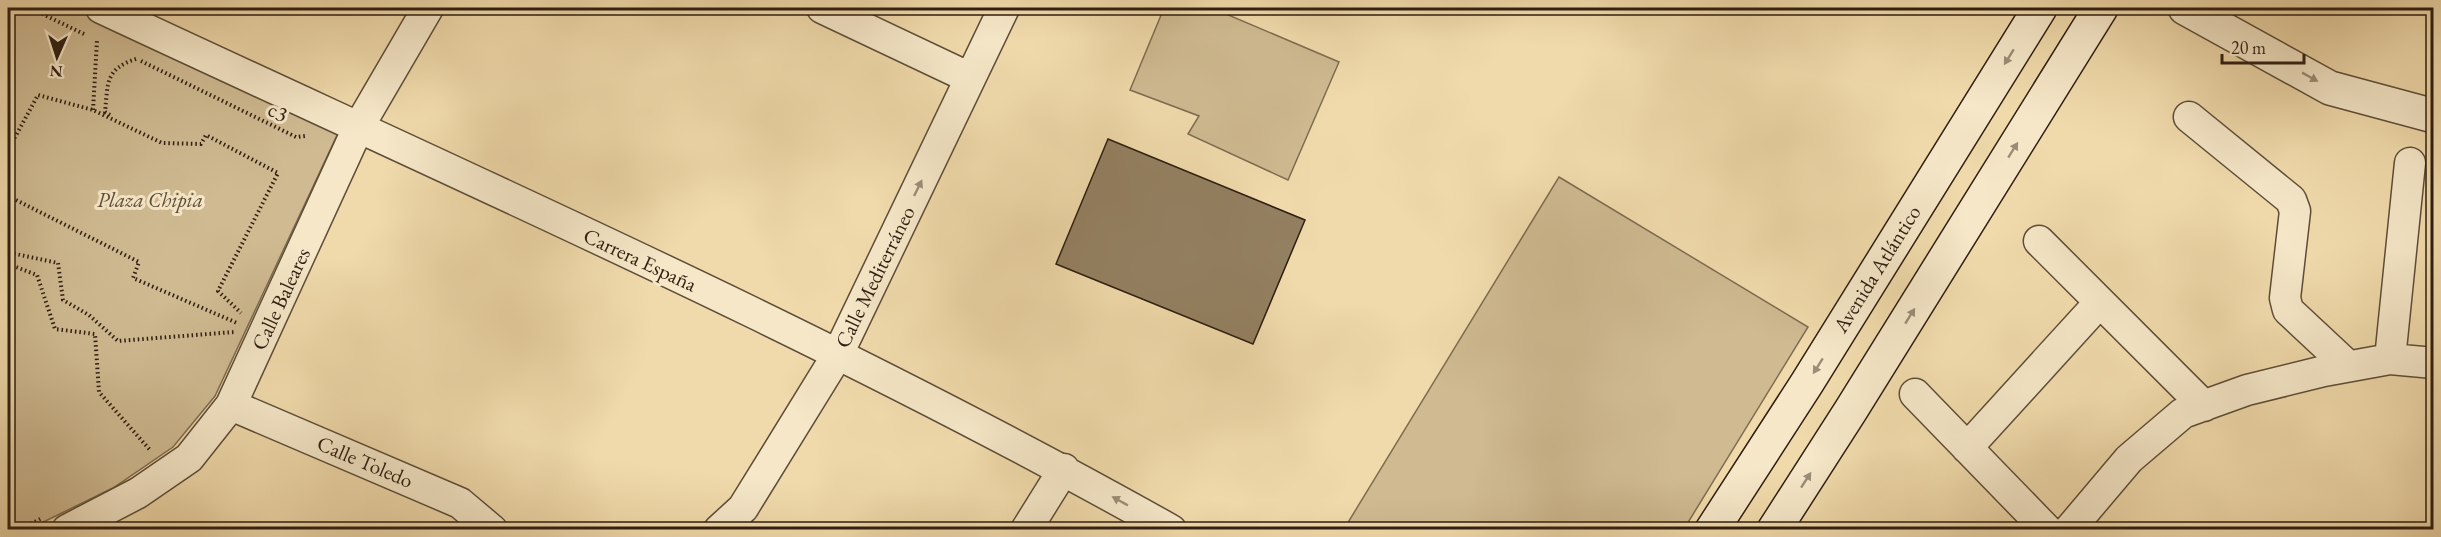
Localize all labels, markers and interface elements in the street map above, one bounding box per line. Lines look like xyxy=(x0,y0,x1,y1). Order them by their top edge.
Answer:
north arrow xyxy=(27,27,87,87)
scale bar xyxy=(2222,27,2304,65)
text: 20 m xyxy=(2231,36,2266,59)
one-way arrow xyxy=(2004,49,2015,65)
text: N xyxy=(49,61,63,82)
one-way arrow xyxy=(2302,71,2318,82)
street label: c3 xyxy=(264,95,293,128)
one-way arrow xyxy=(2007,142,2018,158)
one-way arrow xyxy=(913,179,922,196)
park label: Plaza Chipia xyxy=(97,186,203,213)
street label: Avenida Atlántico xyxy=(1826,200,1927,338)
street label: Calle Mediterráneo xyxy=(829,201,921,352)
street label: Carrera España xyxy=(579,222,702,298)
street label: Calle Baleares xyxy=(245,243,316,354)
one-way arrow xyxy=(1905,308,1916,324)
one-way arrow xyxy=(1812,358,1823,374)
street label: Calle Toledo xyxy=(313,429,417,494)
one-way arrow xyxy=(1800,473,1812,489)
one-way arrow xyxy=(1111,496,1128,506)

